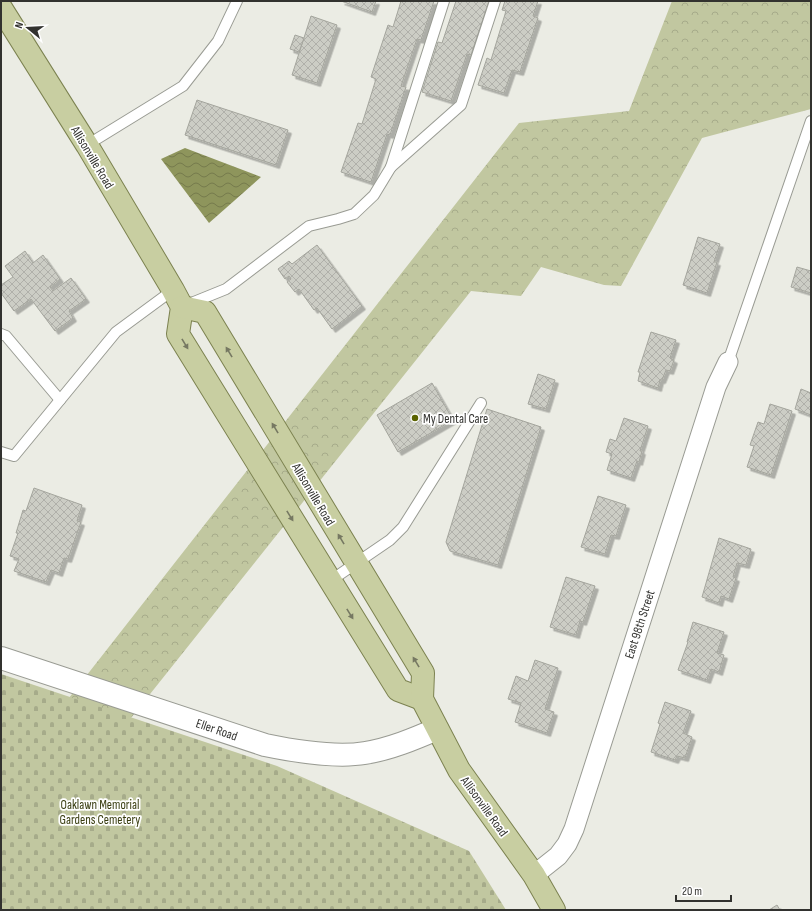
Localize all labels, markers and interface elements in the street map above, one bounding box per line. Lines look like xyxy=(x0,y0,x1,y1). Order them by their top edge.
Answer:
north arrow xyxy=(8,8,48,48)
text: N xyxy=(12,20,26,30)
street label: Allisonville Road xyxy=(67,122,117,192)
one-way arrow xyxy=(181,338,188,350)
one-way arrow xyxy=(226,346,233,358)
place label: My Dental Care xyxy=(423,411,488,427)
marker: My Dental Care xyxy=(410,413,420,423)
one-way arrow xyxy=(271,422,278,434)
street label: Allisonville Road xyxy=(288,459,338,529)
one-way arrow xyxy=(286,511,294,521)
one-way arrow xyxy=(338,533,345,545)
street label: East 98th Street xyxy=(621,588,659,661)
one-way arrow xyxy=(347,608,354,620)
one-way arrow xyxy=(413,656,420,668)
street label: Eller Road xyxy=(194,715,240,744)
street label: Allisonville Road xyxy=(457,773,511,840)
park label: Oaklawn Memorial Gardens Cemetery xyxy=(60,797,140,828)
scale bar xyxy=(676,877,731,903)
text: 20 m xyxy=(682,884,702,899)

